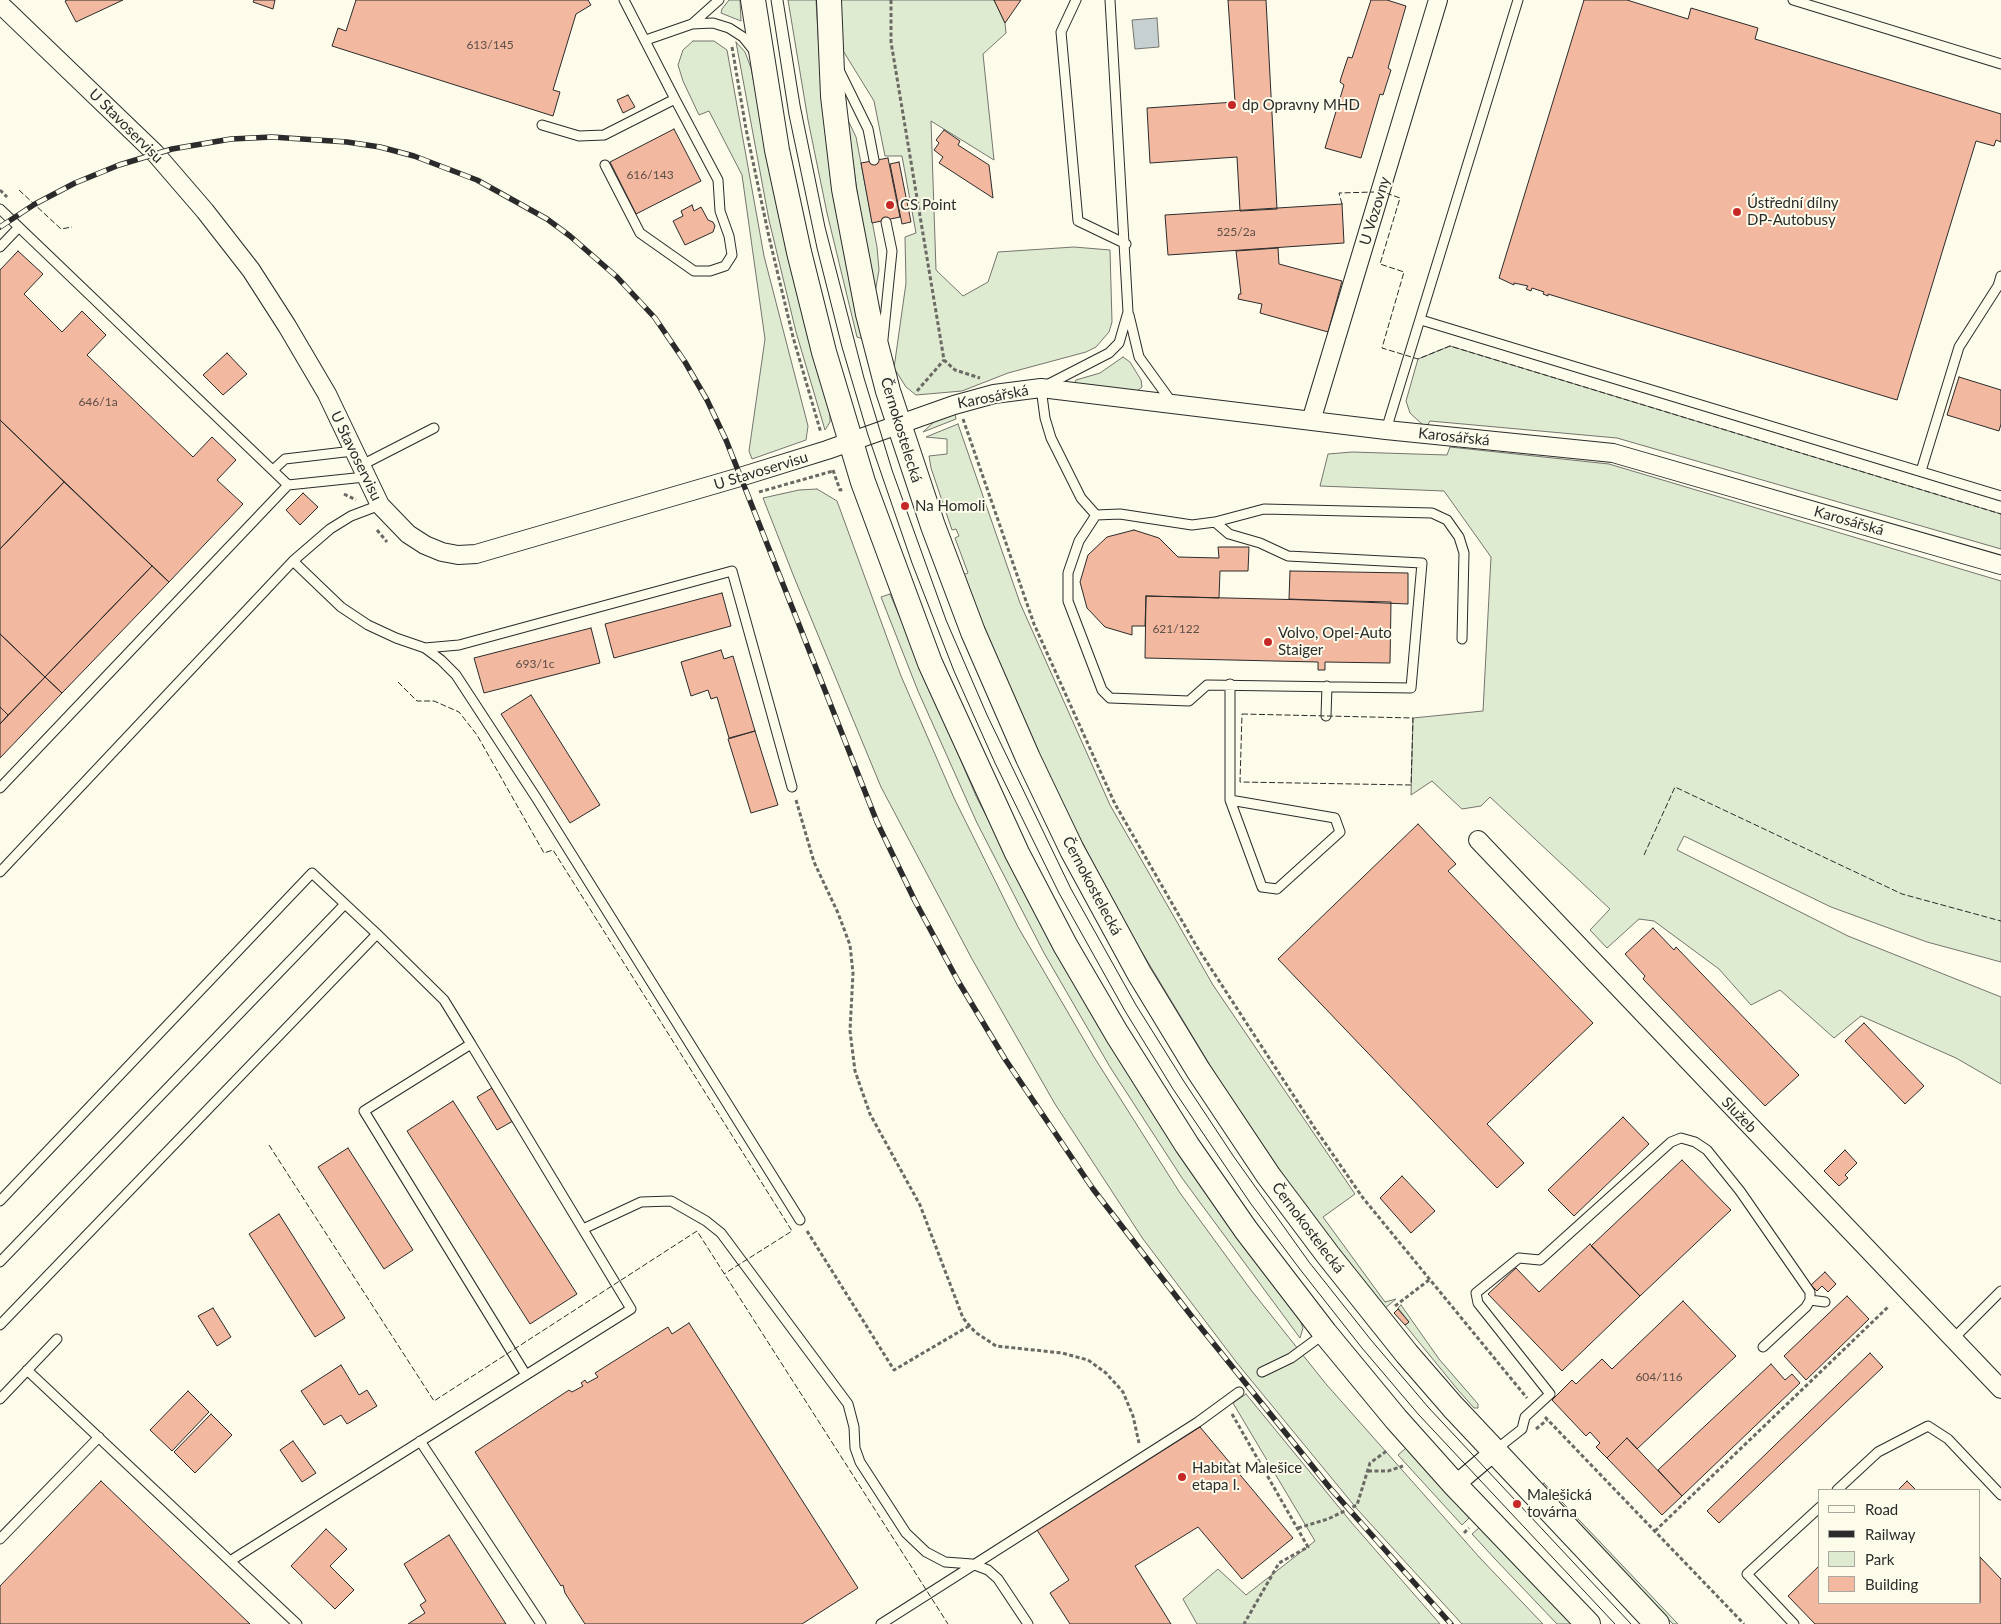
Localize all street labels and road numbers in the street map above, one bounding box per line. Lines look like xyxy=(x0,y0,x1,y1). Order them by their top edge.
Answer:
street label: U Stavoservisu xyxy=(85,85,167,167)
street label: U Vozovny xyxy=(1356,174,1394,248)
street label: Černokostelecká xyxy=(876,375,926,485)
street label: Karosářská xyxy=(956,381,1030,413)
street label: U Stavoservisu xyxy=(327,408,385,504)
street label: Karosářská xyxy=(1417,424,1491,450)
street label: U Stavoservisu xyxy=(712,448,810,494)
street label: Karosářská xyxy=(1812,502,1886,540)
street label: Černokostelecká xyxy=(1058,834,1126,938)
street label: Služeb xyxy=(1718,1093,1760,1137)
street label: Černokostelecká xyxy=(1268,1179,1348,1277)

